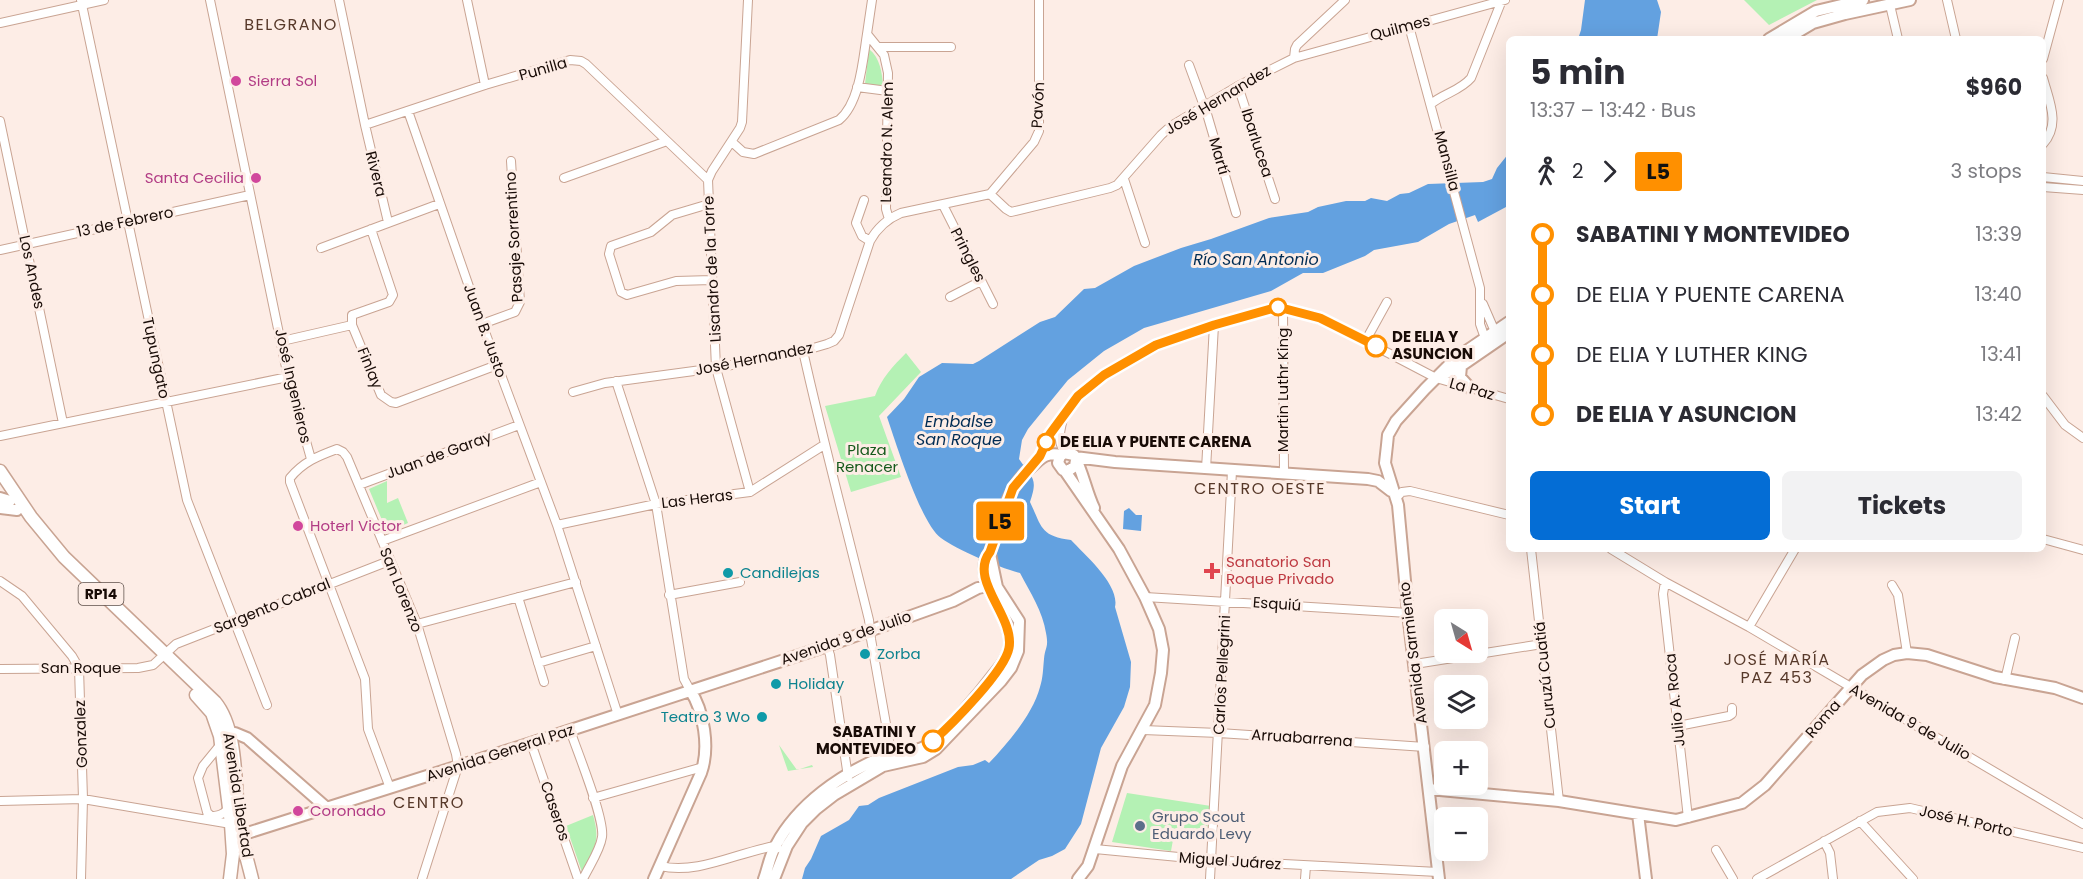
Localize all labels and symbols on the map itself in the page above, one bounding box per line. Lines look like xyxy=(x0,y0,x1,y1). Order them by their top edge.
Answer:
street label: Quilmes xyxy=(1368,9,1432,46)
district label: BELGRANO xyxy=(244,13,338,36)
street label: Punilla xyxy=(516,52,569,85)
street label: José Hernandez xyxy=(1161,60,1275,139)
place label: Sierra Sol xyxy=(248,70,317,91)
marker: Sierra Sol xyxy=(229,74,243,88)
street label: Leandro N. Alem xyxy=(875,81,898,203)
street label: Pavón xyxy=(1026,81,1049,129)
street label: Ibarlucea xyxy=(1236,106,1278,180)
street label: Mansilla xyxy=(1429,128,1466,193)
street label: Martí xyxy=(1204,135,1235,177)
street label: Rivera xyxy=(361,149,392,199)
place label: Santa Cecilia xyxy=(145,167,244,188)
marker: Santa Cecilia xyxy=(249,171,263,185)
street label: Pasaje Sorrentino xyxy=(500,171,527,303)
street label: Lisandro de la Torre xyxy=(697,195,726,343)
street label: 13 de Febrero xyxy=(75,201,175,242)
street label: Pringles xyxy=(946,224,991,286)
street label: Los Andes xyxy=(14,233,51,311)
water label: Río San Antonio xyxy=(1193,248,1319,271)
street label: Juan B. Justo xyxy=(459,281,512,381)
unlabelled marker xyxy=(1269,298,1287,316)
street label: Tupungato xyxy=(138,315,175,400)
place label: DE ELIA Y ASUNCION xyxy=(1392,326,1473,364)
street label: José Ingenieros xyxy=(270,327,317,445)
street label: Martin Luthr King xyxy=(1272,328,1293,452)
marker: DE ELIA Y ASUNCION xyxy=(1365,335,1387,357)
street label: José Hernandez xyxy=(693,337,815,380)
street label: Finlay xyxy=(353,344,388,392)
street label: La Paz xyxy=(1447,372,1497,405)
water label: Embalse San Roque xyxy=(916,410,1002,451)
street label: Juan de Garay xyxy=(383,426,495,483)
place label: DE ELIA Y PUENTE CARENA xyxy=(1060,431,1252,452)
marker: DE ELIA Y PUENTE CARENA xyxy=(1037,433,1055,451)
park label: Plaza Renacer xyxy=(836,439,898,477)
district label: CENTRO OESTE xyxy=(1194,477,1326,500)
street label: Las Heras xyxy=(660,484,734,513)
line badge: L5 xyxy=(973,502,1027,540)
place label: Hoterl Victor xyxy=(310,515,402,536)
marker: Hoterl Victor xyxy=(291,519,305,533)
street label: San Lorenzo xyxy=(375,544,428,635)
place label: Sanatorio San Roque Privado xyxy=(1226,551,1334,589)
place label: Candilejas xyxy=(740,562,820,583)
marker: Sanatorio San Roque Privado xyxy=(1203,562,1221,580)
marker: Candilejas xyxy=(721,566,735,580)
street label: Sargento Cabral xyxy=(210,573,333,638)
street label: Avenida Sarmiento xyxy=(1393,581,1432,725)
road number: RP14 xyxy=(78,583,124,605)
street label: Esquiú xyxy=(1252,591,1302,616)
street label: Avenida 9 de Julio xyxy=(778,605,914,670)
north arrow xyxy=(1434,609,1488,663)
street label: Carlos Pellegrini xyxy=(1208,615,1235,735)
street label: Curuzú Cuatiá xyxy=(1528,621,1561,730)
place label: Zorba xyxy=(877,643,921,664)
marker: Zorba xyxy=(858,647,872,661)
district label: JOSÉ MARÍA PAZ 453 xyxy=(1724,648,1830,689)
street label: Julio A. Roca xyxy=(1659,652,1690,748)
street label: San Roque xyxy=(41,657,121,678)
place label: Holiday xyxy=(788,673,845,694)
marker: Holiday xyxy=(769,677,783,691)
street label: Avenida 9 de Julio xyxy=(1846,678,1975,765)
street label: Roma xyxy=(1800,695,1845,742)
street label: Gonzalez xyxy=(69,700,92,768)
place label: Teatro 3 Wo xyxy=(661,706,750,727)
marker: Teatro 3 Wo xyxy=(755,710,769,724)
street label: Avenida General Paz xyxy=(423,719,577,786)
place label: SABATINI Y MONTEVIDEO xyxy=(816,721,916,759)
street label: Arruabarrena xyxy=(1251,723,1353,752)
marker: SABATINI Y MONTEVIDEO xyxy=(922,730,944,752)
street label: Avenida Libertad xyxy=(218,731,259,859)
street label: Caseros xyxy=(535,778,576,844)
district label: CENTRO xyxy=(393,791,465,814)
place label: Coronado xyxy=(310,800,386,821)
street label: José H. Porto xyxy=(1917,800,2015,841)
marker: Coronado xyxy=(291,804,305,818)
place label: Grupo Scout Eduardo Levy xyxy=(1152,806,1252,844)
marker: Grupo Scout Eduardo Levy xyxy=(1133,819,1147,833)
street label: Miguel Juárez xyxy=(1178,846,1282,875)

